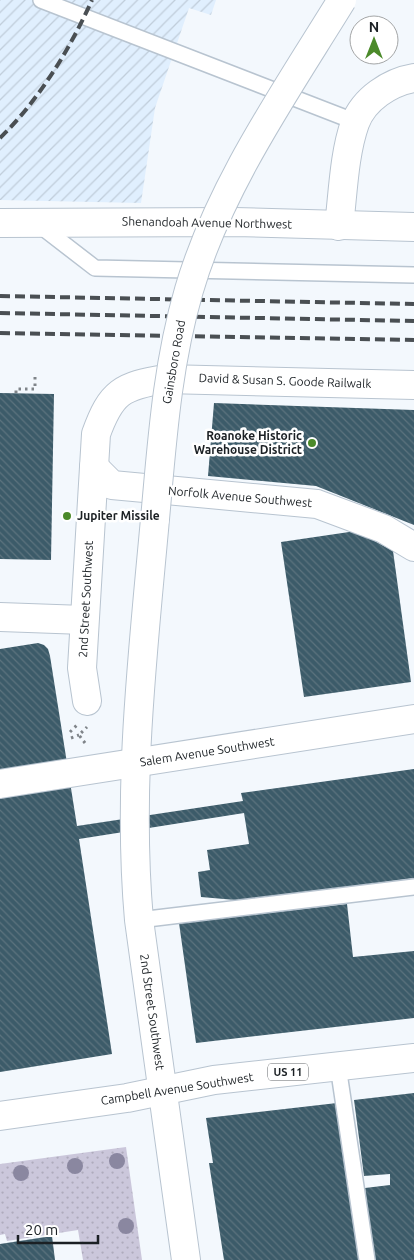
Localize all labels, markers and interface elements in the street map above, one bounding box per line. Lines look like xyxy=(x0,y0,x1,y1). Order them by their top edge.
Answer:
north arrow xyxy=(349,15,399,65)
text: N xyxy=(369,19,379,35)
street label: Shenandoah Avenue Northwest xyxy=(122,215,292,230)
street label: Gainsboro Road xyxy=(160,319,187,405)
street label: David & Susan S. Goode Railwalk xyxy=(198,371,372,390)
place label: Roanoke Historic Warehouse District xyxy=(194,429,302,456)
marker: Roanoke Historic Warehouse District xyxy=(306,437,318,449)
street label: Norfolk Avenue Southwest xyxy=(168,484,313,509)
place label: Jupiter Missile xyxy=(77,509,160,522)
marker: Jupiter Missile xyxy=(61,510,73,522)
street label: 2nd Street Southwest xyxy=(76,540,95,658)
street label: Salem Avenue Southwest xyxy=(139,734,275,769)
street label: 2nd Street Southwest xyxy=(138,953,167,1071)
road number: US 11 xyxy=(268,1064,308,1080)
street label: Campbell Avenue Southwest xyxy=(100,1070,254,1107)
scale bar xyxy=(18,1212,98,1244)
text: 20 m xyxy=(25,1221,58,1238)

